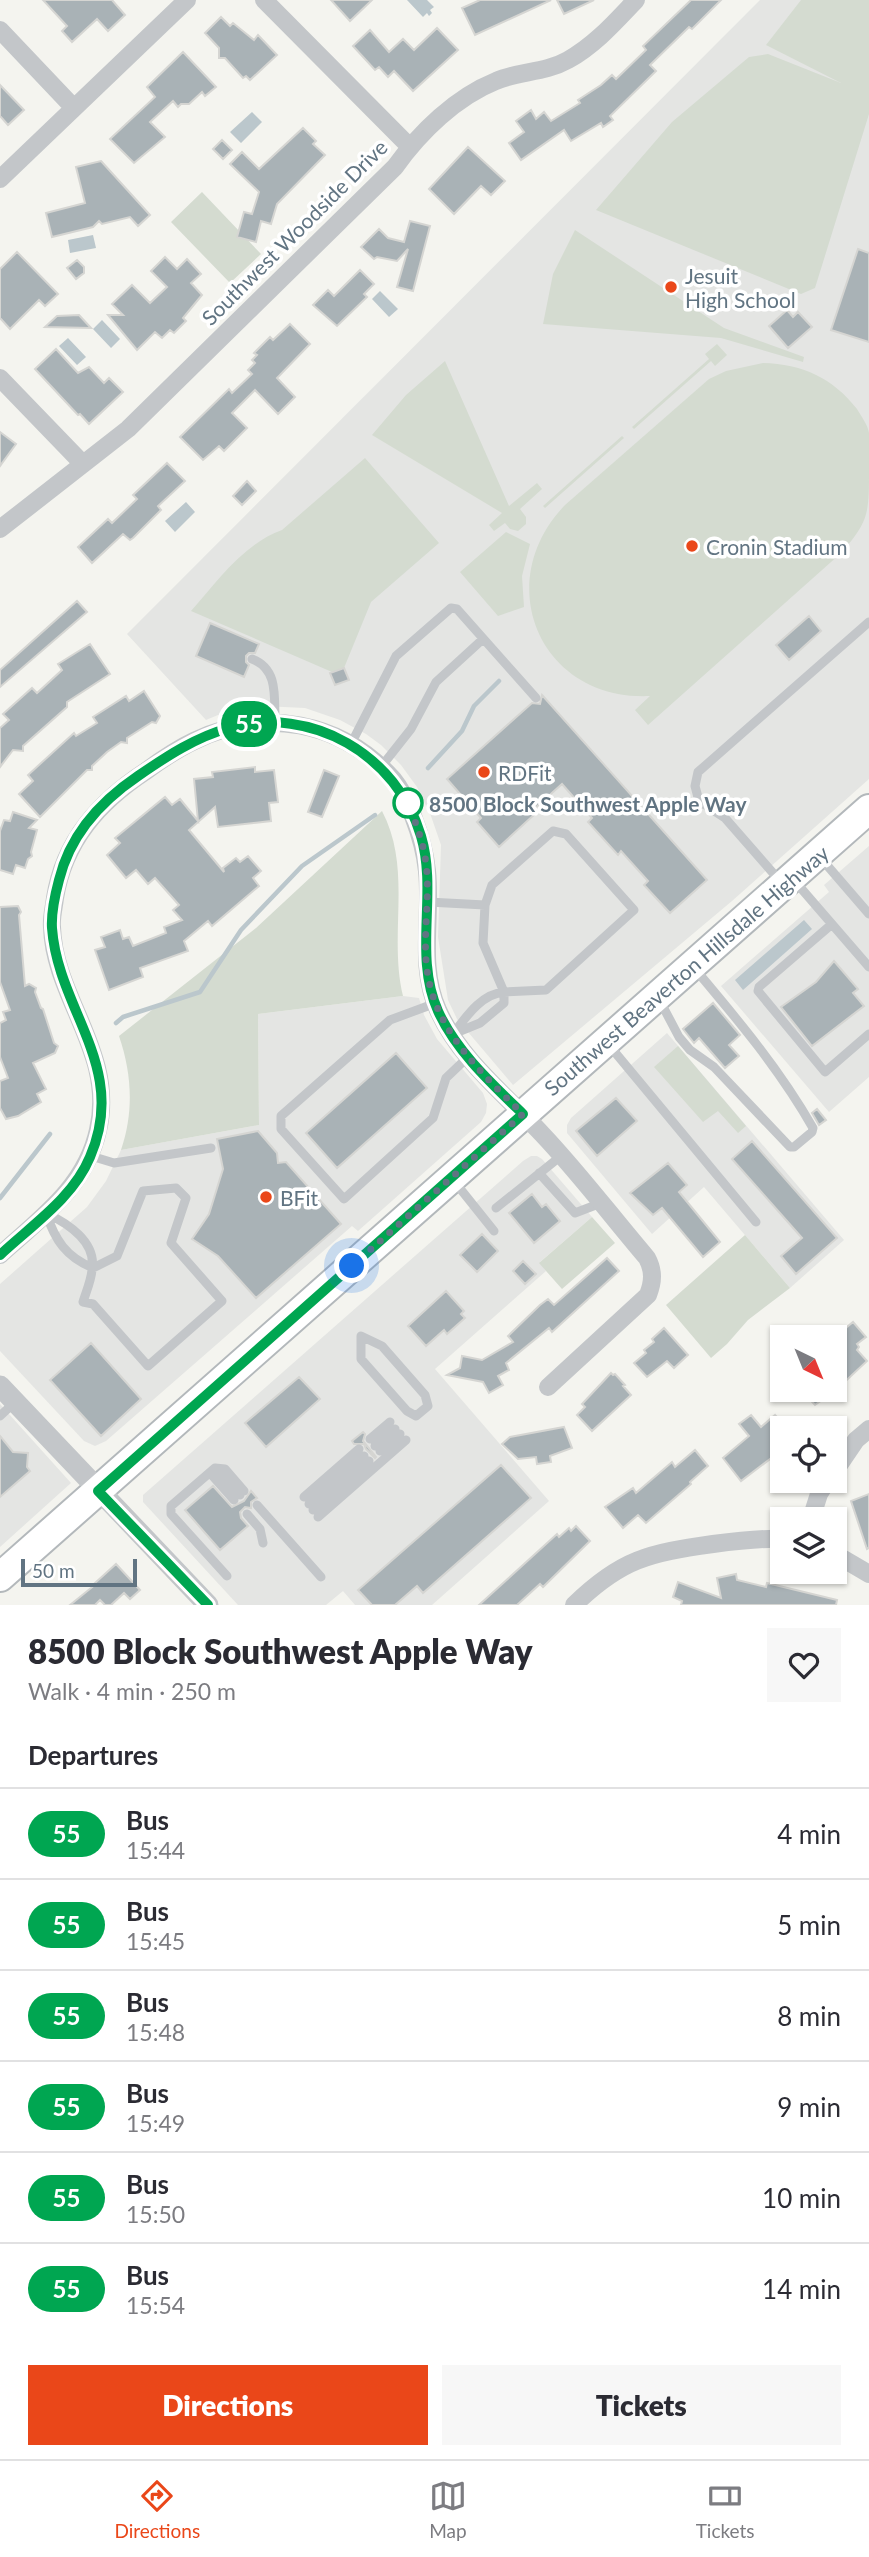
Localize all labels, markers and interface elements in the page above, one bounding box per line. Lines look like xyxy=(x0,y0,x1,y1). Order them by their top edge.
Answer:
street label: Southwest Woodside Drive xyxy=(196,134,392,330)
place label: Jesuit High School xyxy=(685,263,796,312)
marker: Jesuit High School xyxy=(663,279,679,295)
place label: Cronin Stadium xyxy=(706,534,848,559)
marker: Cronin Stadium xyxy=(684,538,700,554)
line badge: 55 xyxy=(218,701,280,747)
text: 55 xyxy=(235,709,263,738)
place label: RDFit xyxy=(498,760,552,785)
marker: RDFit xyxy=(476,764,492,780)
marker: 8500 Block Southwest Apple Way xyxy=(393,788,423,818)
place label: 8500 Block Southwest Apple Way xyxy=(429,791,747,816)
street label: Southwest Beaverton Hillsdale Highway xyxy=(539,840,833,1100)
place label: BFit xyxy=(280,1185,318,1210)
marker: BFit xyxy=(258,1189,274,1205)
your location xyxy=(334,1248,369,1283)
north arrow xyxy=(770,1325,847,1402)
map controls xyxy=(770,1325,847,1584)
button: locate xyxy=(770,1416,847,1493)
button: layers xyxy=(770,1507,847,1584)
scale bar xyxy=(21,1556,136,1588)
text: 50 m xyxy=(32,1559,75,1582)
button: heart xyxy=(767,1628,841,1702)
text: 8500 Block Southwest Apple Way xyxy=(28,1631,532,1671)
text: Walk · 4 min · 250 m xyxy=(28,1677,236,1705)
text: Departures xyxy=(28,1739,158,1771)
text: Bus xyxy=(126,1804,169,1836)
text: 4 min xyxy=(777,1818,841,1850)
text: 55 xyxy=(53,1819,80,1848)
text: 15:44 xyxy=(126,1836,185,1864)
text: Bus xyxy=(126,1895,169,1927)
text: 5 min xyxy=(777,1909,841,1941)
text: 55 xyxy=(53,1910,80,1939)
text: 15:45 xyxy=(126,1927,185,1955)
text: Bus xyxy=(126,1986,169,2018)
text: 8 min xyxy=(777,2000,841,2032)
text: 55 xyxy=(53,2001,80,2030)
text: 15:48 xyxy=(126,2018,185,2046)
text: Bus xyxy=(126,2077,169,2109)
text: 9 min xyxy=(777,2091,841,2123)
text: 55 xyxy=(53,2092,80,2121)
text: 15:49 xyxy=(126,2109,185,2137)
text: Bus xyxy=(126,2168,169,2200)
text: 10 min xyxy=(762,2182,841,2214)
text: 55 xyxy=(53,2183,80,2212)
text: 15:50 xyxy=(126,2200,185,2228)
text: Bus xyxy=(126,2259,169,2291)
text: 14 min xyxy=(762,2273,841,2305)
text: 55 xyxy=(53,2274,80,2303)
text: 15:54 xyxy=(126,2291,185,2319)
button: Directions xyxy=(28,2365,428,2445)
button: Tickets xyxy=(442,2365,841,2445)
tab: Directions xyxy=(114,2477,200,2542)
tab: Map xyxy=(429,2477,467,2542)
tab: Tickets xyxy=(696,2477,755,2542)

